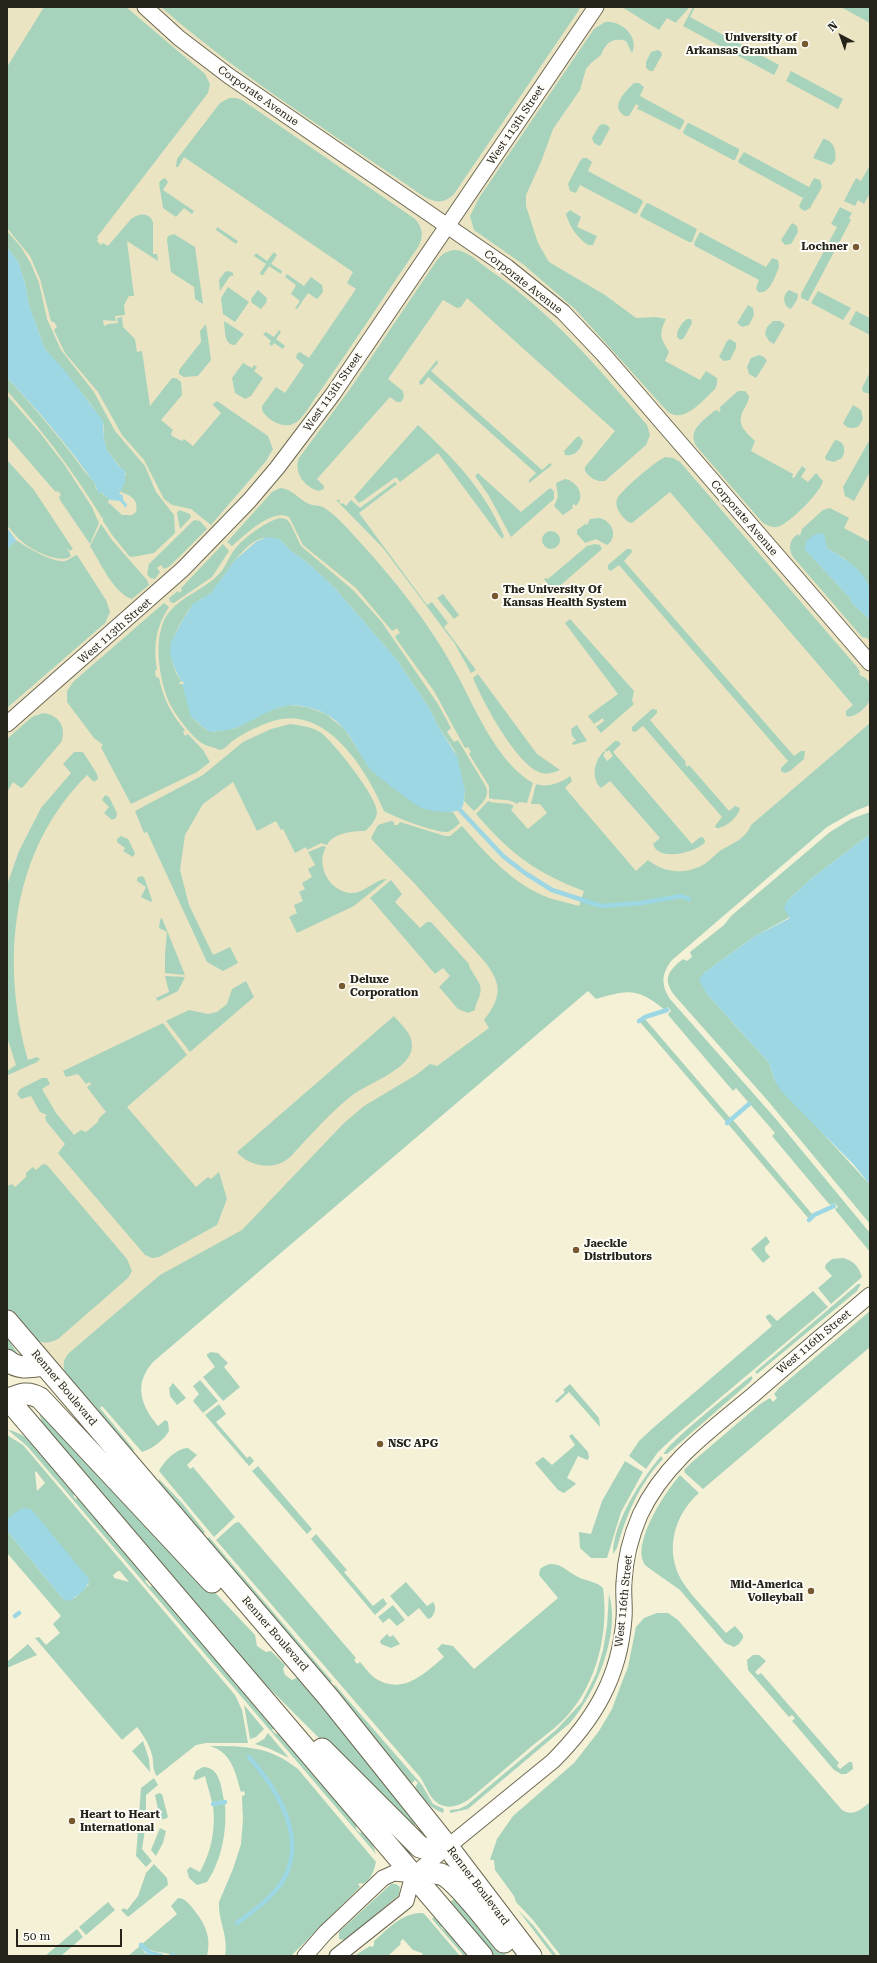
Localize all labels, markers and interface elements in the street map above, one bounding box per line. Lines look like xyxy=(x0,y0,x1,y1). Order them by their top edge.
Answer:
north arrow xyxy=(821,16,861,56)
text: N xyxy=(825,19,840,34)
place label: University of Arkansas Grantham xyxy=(686,31,797,57)
marker: University of Arkansas Grantham xyxy=(800,39,810,49)
street label: Corporate Avenue xyxy=(215,63,301,129)
street label: West 113th Street xyxy=(485,83,547,167)
place label: Lochner xyxy=(801,240,848,254)
marker: Lochner xyxy=(851,242,861,252)
street label: Corporate Avenue xyxy=(481,247,565,317)
street label: West 113th Street xyxy=(301,350,365,434)
street label: Corporate Avenue xyxy=(708,478,780,558)
place label: The University Of Kansas Health System xyxy=(503,583,627,609)
marker: The University Of Kansas Health System xyxy=(490,591,500,601)
street label: West 113th Street xyxy=(76,596,154,666)
place label: Deluxe Corporation xyxy=(350,973,418,999)
marker: Deluxe Corporation xyxy=(337,981,347,991)
place label: Jaeckle Distributors xyxy=(584,1237,652,1263)
marker: Jaeckle Distributors xyxy=(571,1245,581,1255)
street label: West 116th Street xyxy=(774,1307,854,1377)
street label: Renner Boulevard xyxy=(28,1347,100,1429)
place label: NSC APG xyxy=(388,1437,438,1451)
marker: NSC APG xyxy=(375,1439,385,1449)
street label: West 116th Street xyxy=(613,1554,635,1648)
place label: Mid-America Volleyball xyxy=(730,1578,803,1604)
marker: Mid-America Volleyball xyxy=(806,1586,816,1596)
street label: Renner Boulevard xyxy=(239,1594,311,1674)
place label: Heart to Heart International xyxy=(80,1808,160,1834)
marker: Heart to Heart International xyxy=(67,1816,77,1826)
street label: Renner Boulevard xyxy=(444,1844,512,1928)
scale bar xyxy=(18,1921,124,1947)
text: 50 m xyxy=(23,1929,50,1943)

